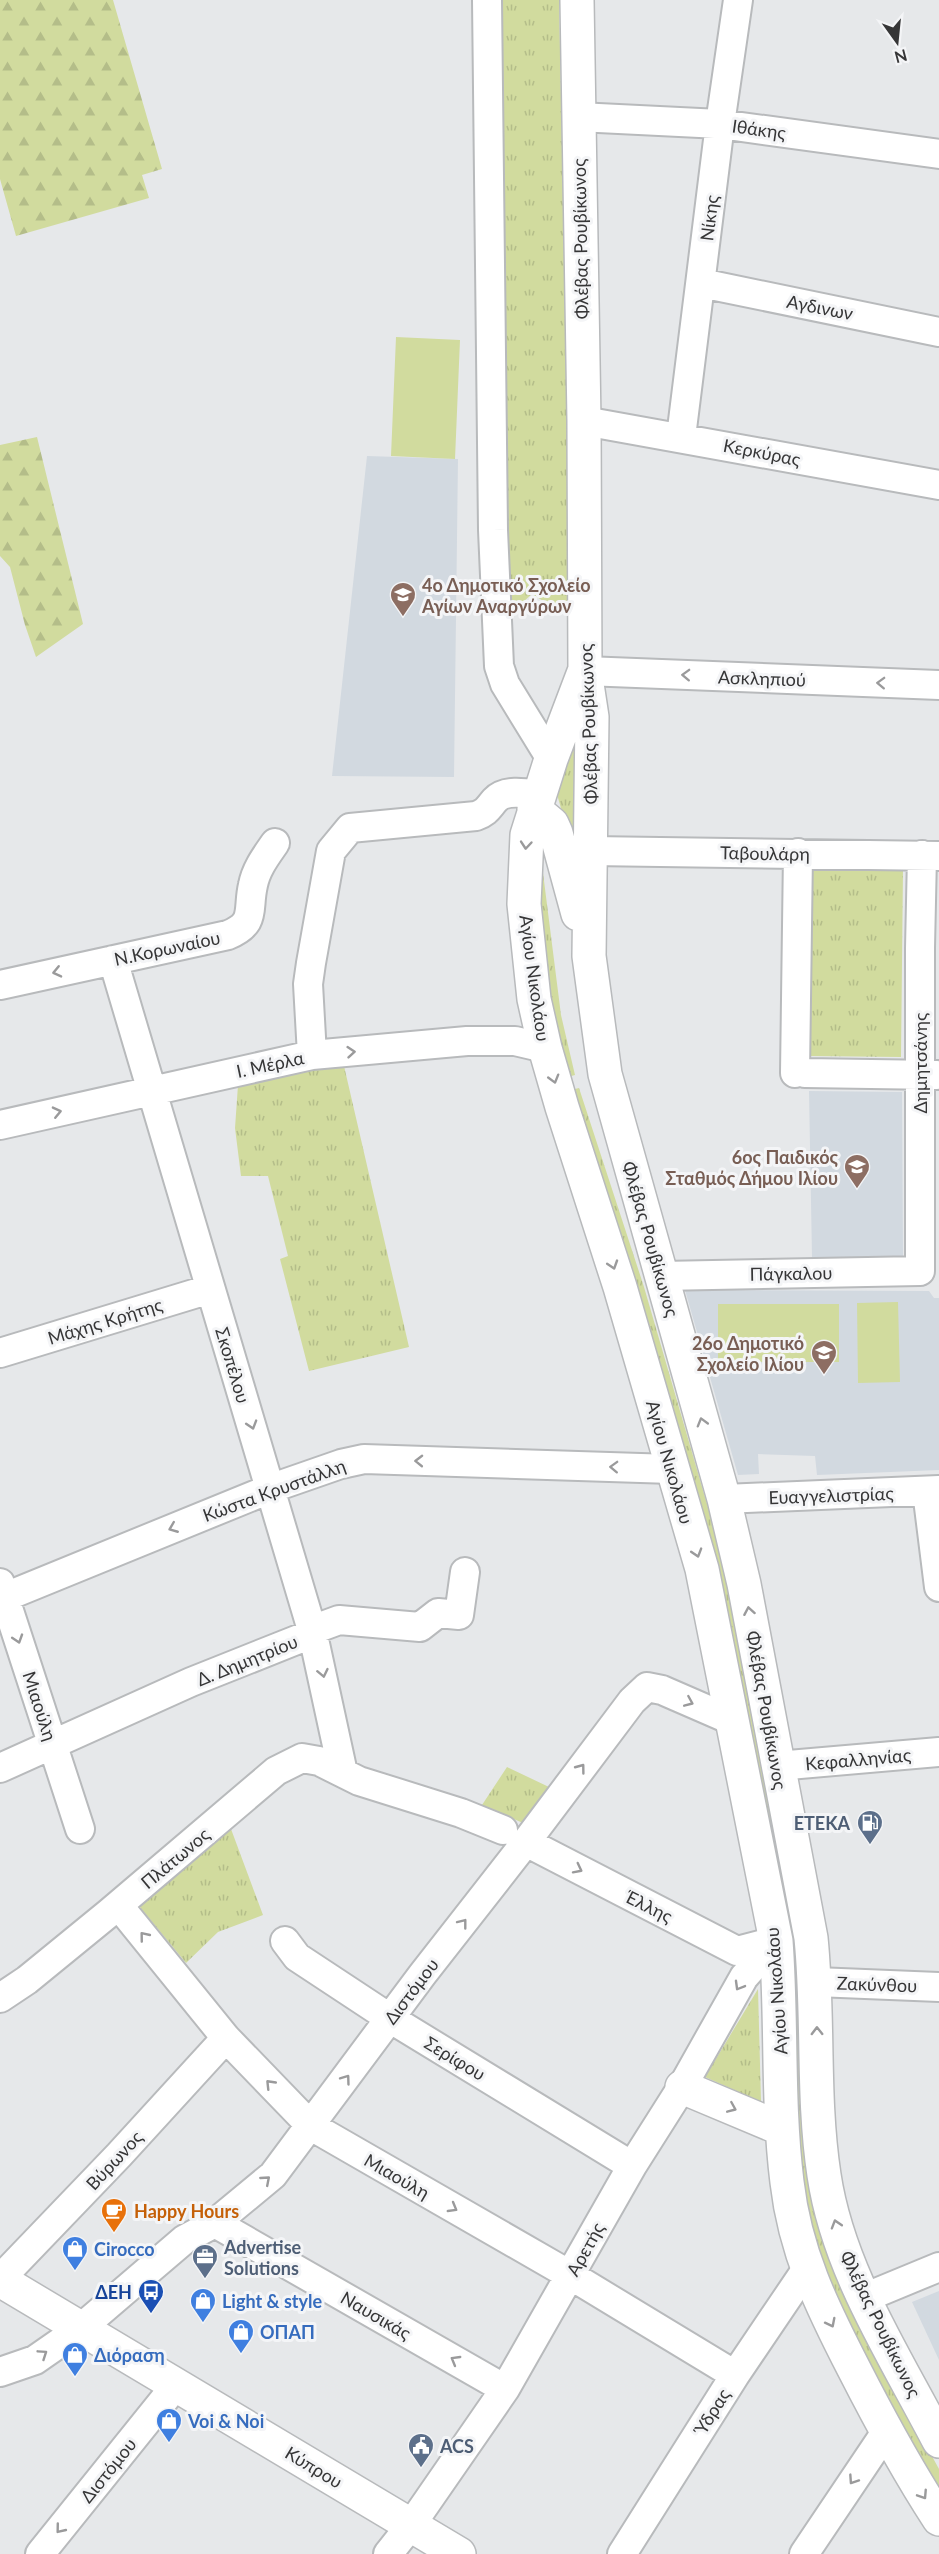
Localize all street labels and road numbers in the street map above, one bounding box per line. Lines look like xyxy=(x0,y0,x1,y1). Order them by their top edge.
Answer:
street label: Ιθάκης xyxy=(731,114,788,144)
street label: Φλέβας Ρουβίκωνος xyxy=(568,158,592,320)
street label: Νίκης xyxy=(695,193,723,242)
street label: Αγδινων xyxy=(785,290,855,324)
street label: Κερκύρας xyxy=(722,434,803,470)
street label: Φλέβας Ρουβίκωνος xyxy=(574,643,602,805)
street label: Ασκληπιού xyxy=(718,665,806,691)
street label: Ταβουλάρη xyxy=(720,841,810,865)
street label: Αγίου Νικολάου xyxy=(515,913,555,1043)
street label: Ν.Κορωναίου xyxy=(112,926,222,970)
street label: Δημητσάνης xyxy=(909,1012,931,1113)
street label: Ι. Μέρλα xyxy=(234,1046,306,1082)
street label: Φλέβας Ρουβίκωνος xyxy=(618,1159,684,1320)
street label: Πάγκαλου xyxy=(749,1261,833,1285)
street label: Μάχης Κρήτης xyxy=(45,1293,166,1349)
street label: Σκοπέλου xyxy=(211,1324,255,1406)
street label: Αγίου Νικολάου xyxy=(642,1398,698,1526)
street label: Κώστα Κρυστάλλη xyxy=(199,1454,349,1526)
street label: Ευαγγελιστρίας xyxy=(768,1482,895,1508)
street label: Φλέβας Ρουβίκωνος xyxy=(742,1629,792,1792)
street label: Δ. Δημητρίου xyxy=(193,1630,301,1690)
street label: Μιαούλη xyxy=(18,1669,62,1743)
street label: Κεφαλληνίας xyxy=(804,1743,912,1775)
street label: Πλάτωνος xyxy=(136,1823,214,1893)
street label: Έλλης xyxy=(622,1885,677,1927)
street label: Αγίου Νικολάου xyxy=(761,1927,791,2055)
street label: Διστόμου xyxy=(379,1954,443,2028)
street label: Ζακύνθου xyxy=(836,1972,918,1996)
street label: Σερίφου xyxy=(421,2031,489,2085)
street label: Βύρωνος xyxy=(81,2125,147,2194)
street label: Μιαούλη xyxy=(360,2149,434,2203)
street label: Αρετής xyxy=(561,2218,609,2280)
street label: Φλέβας Ρουβίκωνος xyxy=(836,2247,926,2402)
street label: Ναυσικάς xyxy=(337,2286,416,2344)
street label: Ύδρας xyxy=(688,2384,735,2440)
street label: Διστόμου xyxy=(75,2433,141,2507)
street label: Κύπρου xyxy=(281,2441,347,2493)

